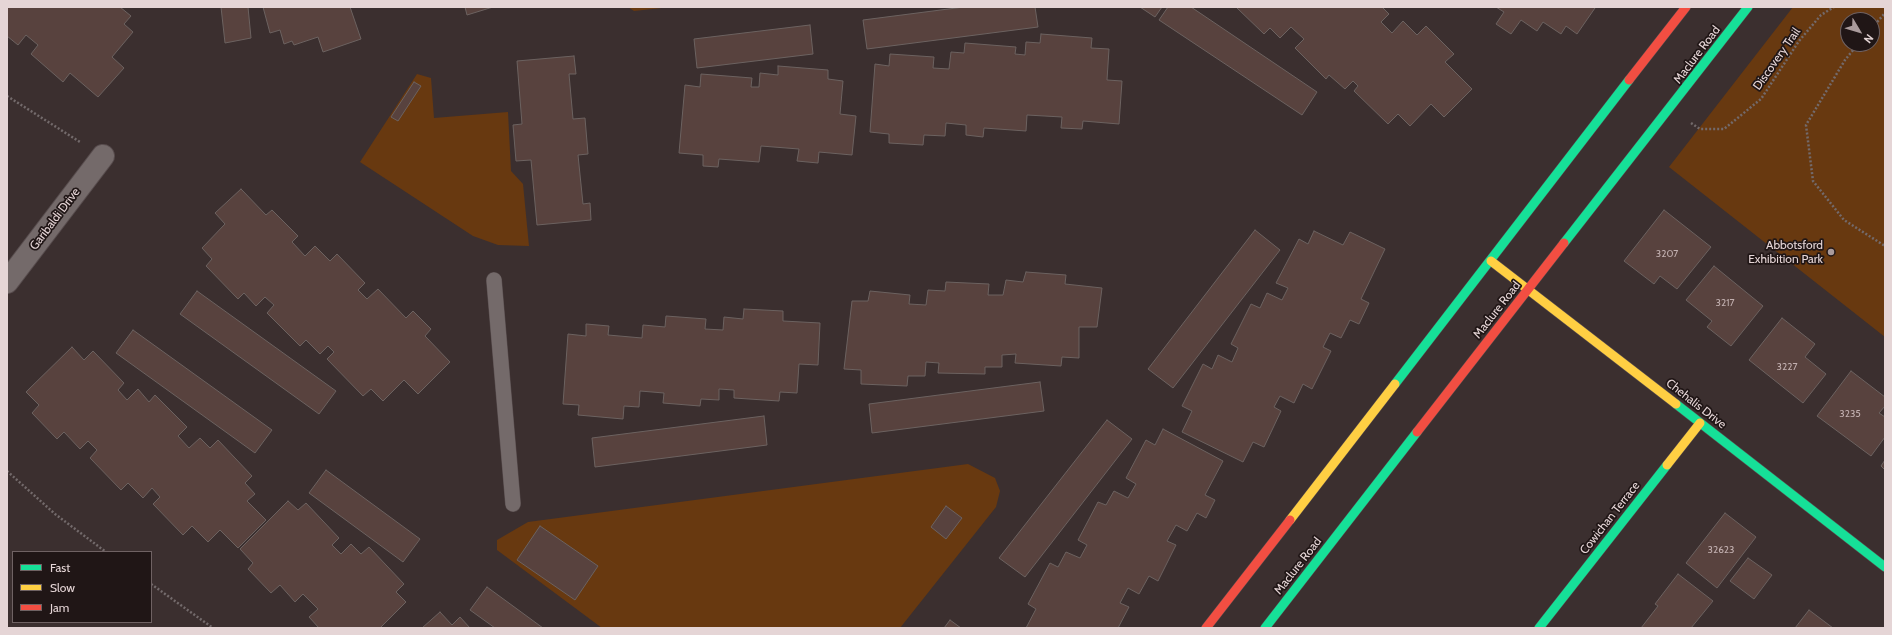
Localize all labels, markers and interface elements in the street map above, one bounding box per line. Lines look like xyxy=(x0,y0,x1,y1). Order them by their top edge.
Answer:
north arrow xyxy=(1840,12,1880,52)
street label: Maclure Road xyxy=(1671,23,1723,87)
street label: Discovery Trail xyxy=(1750,25,1804,93)
text: N xyxy=(1861,31,1877,46)
street label: Garibaldi Drive xyxy=(27,185,83,253)
place label: Abbotsford Exhibition Park xyxy=(1748,238,1823,266)
marker: Abbotsford Exhibition Park xyxy=(1826,247,1836,257)
house number: 3207 xyxy=(1656,248,1678,260)
street label: Maclure Road xyxy=(1470,279,1524,341)
house number: 3217 xyxy=(1716,297,1734,309)
house number: 3227 xyxy=(1777,361,1797,373)
street label: Chehalis Drive xyxy=(1663,376,1729,432)
house number: 3235 xyxy=(1839,408,1861,420)
street label: Cowichan Terrace xyxy=(1577,479,1643,557)
street label: Maclure Road xyxy=(1271,535,1325,597)
house number: 32623 xyxy=(1708,544,1734,556)
legend xyxy=(12,551,152,623)
text: Fast xyxy=(50,560,70,575)
text: Slow xyxy=(50,580,75,595)
text: Jam xyxy=(50,600,69,615)

